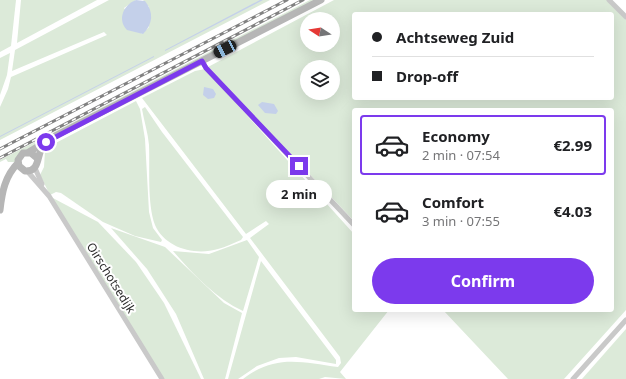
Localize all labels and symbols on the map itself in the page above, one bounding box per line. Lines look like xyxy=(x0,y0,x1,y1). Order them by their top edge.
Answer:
north arrow xyxy=(300,12,340,52)
car xyxy=(212,38,238,60)
route start xyxy=(37,133,55,151)
route end xyxy=(290,157,308,175)
callout: 2 min xyxy=(266,180,332,208)
street label: Oirschotsedijk xyxy=(83,239,140,317)

